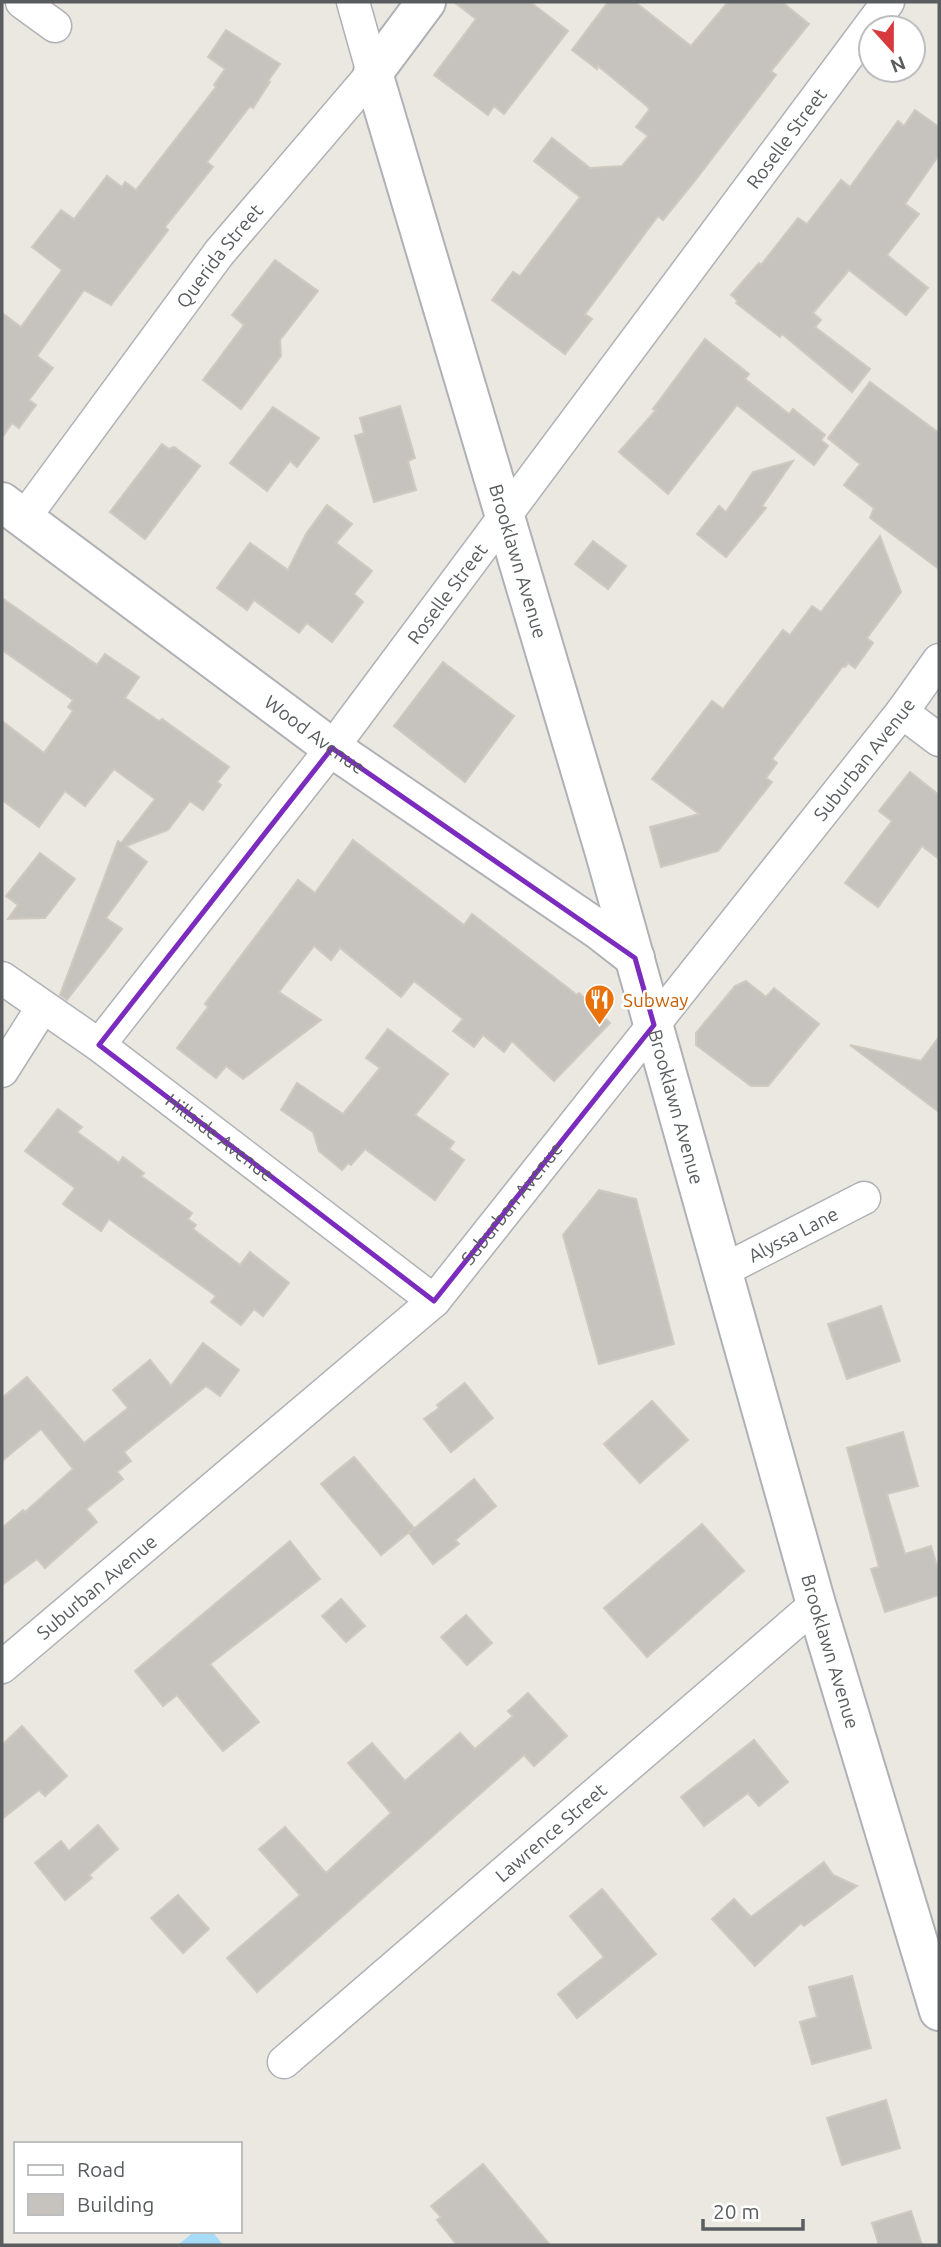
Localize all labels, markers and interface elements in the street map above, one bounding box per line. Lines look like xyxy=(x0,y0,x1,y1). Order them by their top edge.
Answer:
north arrow xyxy=(857,14,927,84)
text: N xyxy=(888,52,909,78)
street label: Roselle Street xyxy=(742,83,831,193)
street label: Querida Street xyxy=(172,199,267,312)
street label: Brooklawn Avenue xyxy=(485,481,552,641)
street label: Roselle Street xyxy=(402,539,492,648)
street label: Wood Avenue xyxy=(260,691,370,778)
street label: Suburban Avenue xyxy=(809,694,919,825)
restaurant icon: Subway xyxy=(583,983,617,1027)
place label: Subway xyxy=(623,989,689,1011)
street label: Brooklawn Avenue xyxy=(644,1027,709,1187)
street label: Hillside Avenue xyxy=(161,1089,278,1186)
street label: Suburban Avenue xyxy=(456,1138,567,1269)
street label: Alyssa Lane xyxy=(745,1202,842,1267)
street label: Suburban Avenue xyxy=(32,1530,161,1644)
street label: Brooklawn Avenue xyxy=(797,1572,864,1731)
street label: Lawrence Street xyxy=(491,1778,611,1886)
legend xyxy=(14,2142,242,2233)
text: Road xyxy=(77,2157,125,2181)
scale bar xyxy=(703,2188,803,2232)
text: Building xyxy=(77,2192,154,2216)
text: 20 m xyxy=(713,2199,760,2223)

